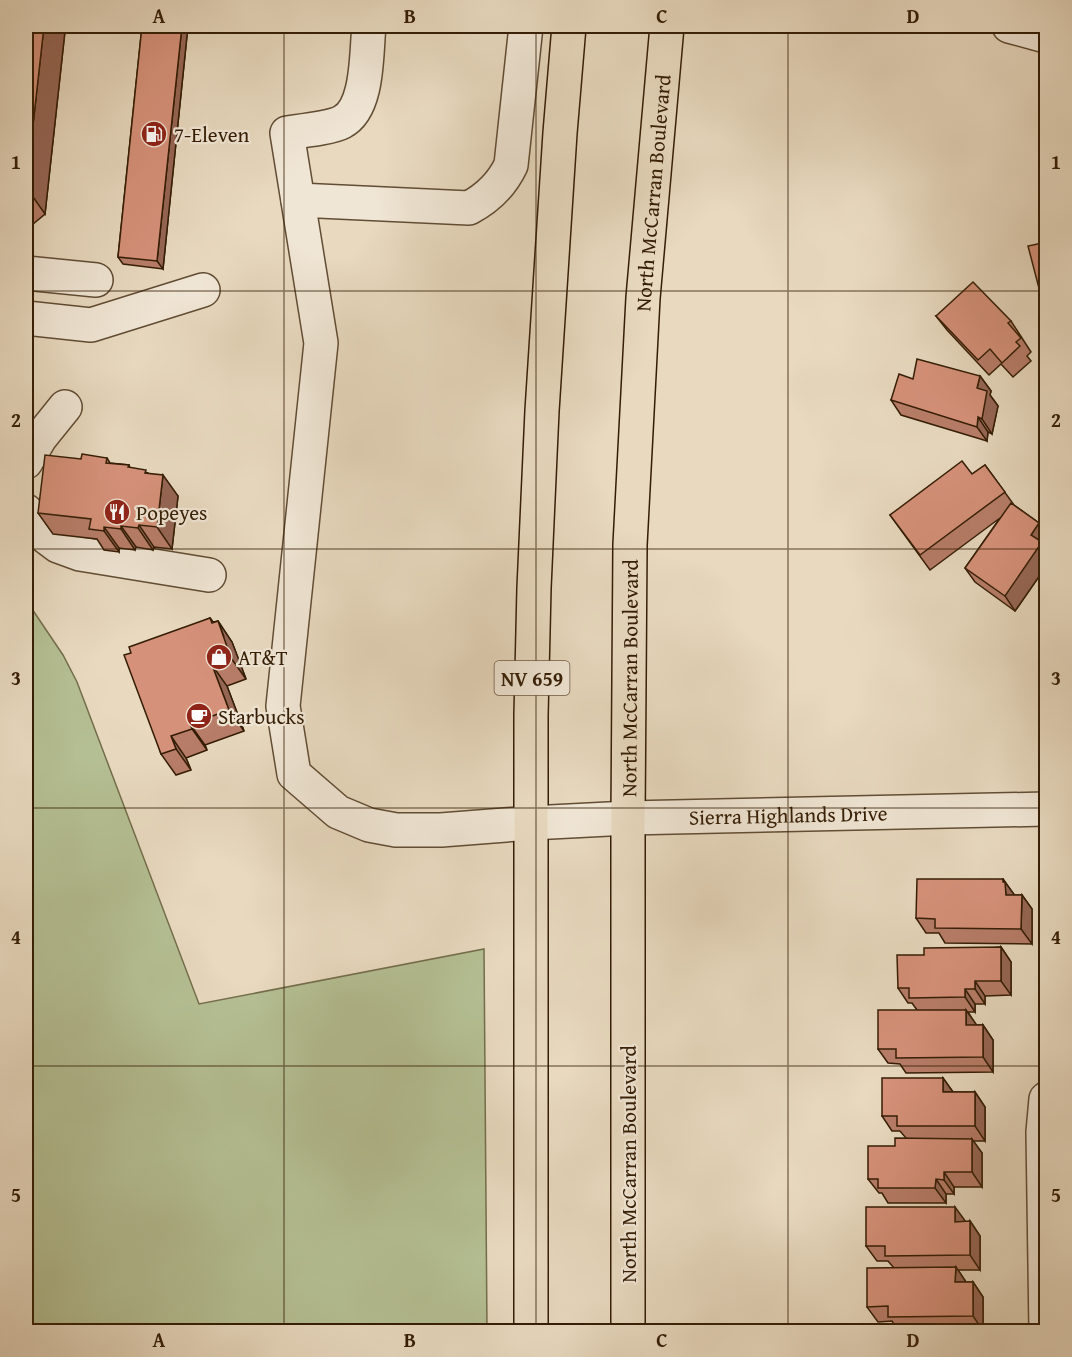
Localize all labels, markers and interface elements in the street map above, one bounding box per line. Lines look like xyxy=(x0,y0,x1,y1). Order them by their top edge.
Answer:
text: A xyxy=(153,1,166,30)
text: B xyxy=(404,1,416,30)
text: C xyxy=(656,1,668,30)
text: D xyxy=(906,1,920,30)
street label: North McCarran Boulevard xyxy=(627,72,678,312)
fuel station icon: 7-Eleven xyxy=(139,119,169,149)
place label: 7-Eleven xyxy=(174,119,250,150)
text: 1 xyxy=(11,147,21,176)
text: 1 xyxy=(1051,147,1061,176)
text: 2 xyxy=(11,405,21,434)
text: 2 xyxy=(1051,405,1061,434)
restaurant icon: Popeyes xyxy=(102,497,132,527)
place label: Popeyes xyxy=(136,497,207,528)
street label: North McCarran Boulevard xyxy=(613,558,645,797)
shop icon: AT&T xyxy=(204,642,234,672)
place label: AT&T xyxy=(238,642,288,673)
road number: NV 659 xyxy=(494,661,570,695)
text: 3 xyxy=(11,663,21,692)
text: 3 xyxy=(1051,663,1061,692)
cafe icon: Starbucks xyxy=(184,701,214,731)
place label: Starbucks xyxy=(218,701,304,732)
street label: Sierra Highlands Drive xyxy=(688,797,888,832)
text: 4 xyxy=(11,922,21,951)
text: 4 xyxy=(1051,922,1061,951)
street label: North McCarran Boulevard xyxy=(613,1044,644,1283)
text: 5 xyxy=(11,1180,21,1209)
text: 5 xyxy=(1051,1180,1061,1209)
text: A xyxy=(153,1325,166,1354)
text: B xyxy=(404,1325,416,1354)
text: C xyxy=(656,1325,668,1354)
text: D xyxy=(906,1325,920,1354)

